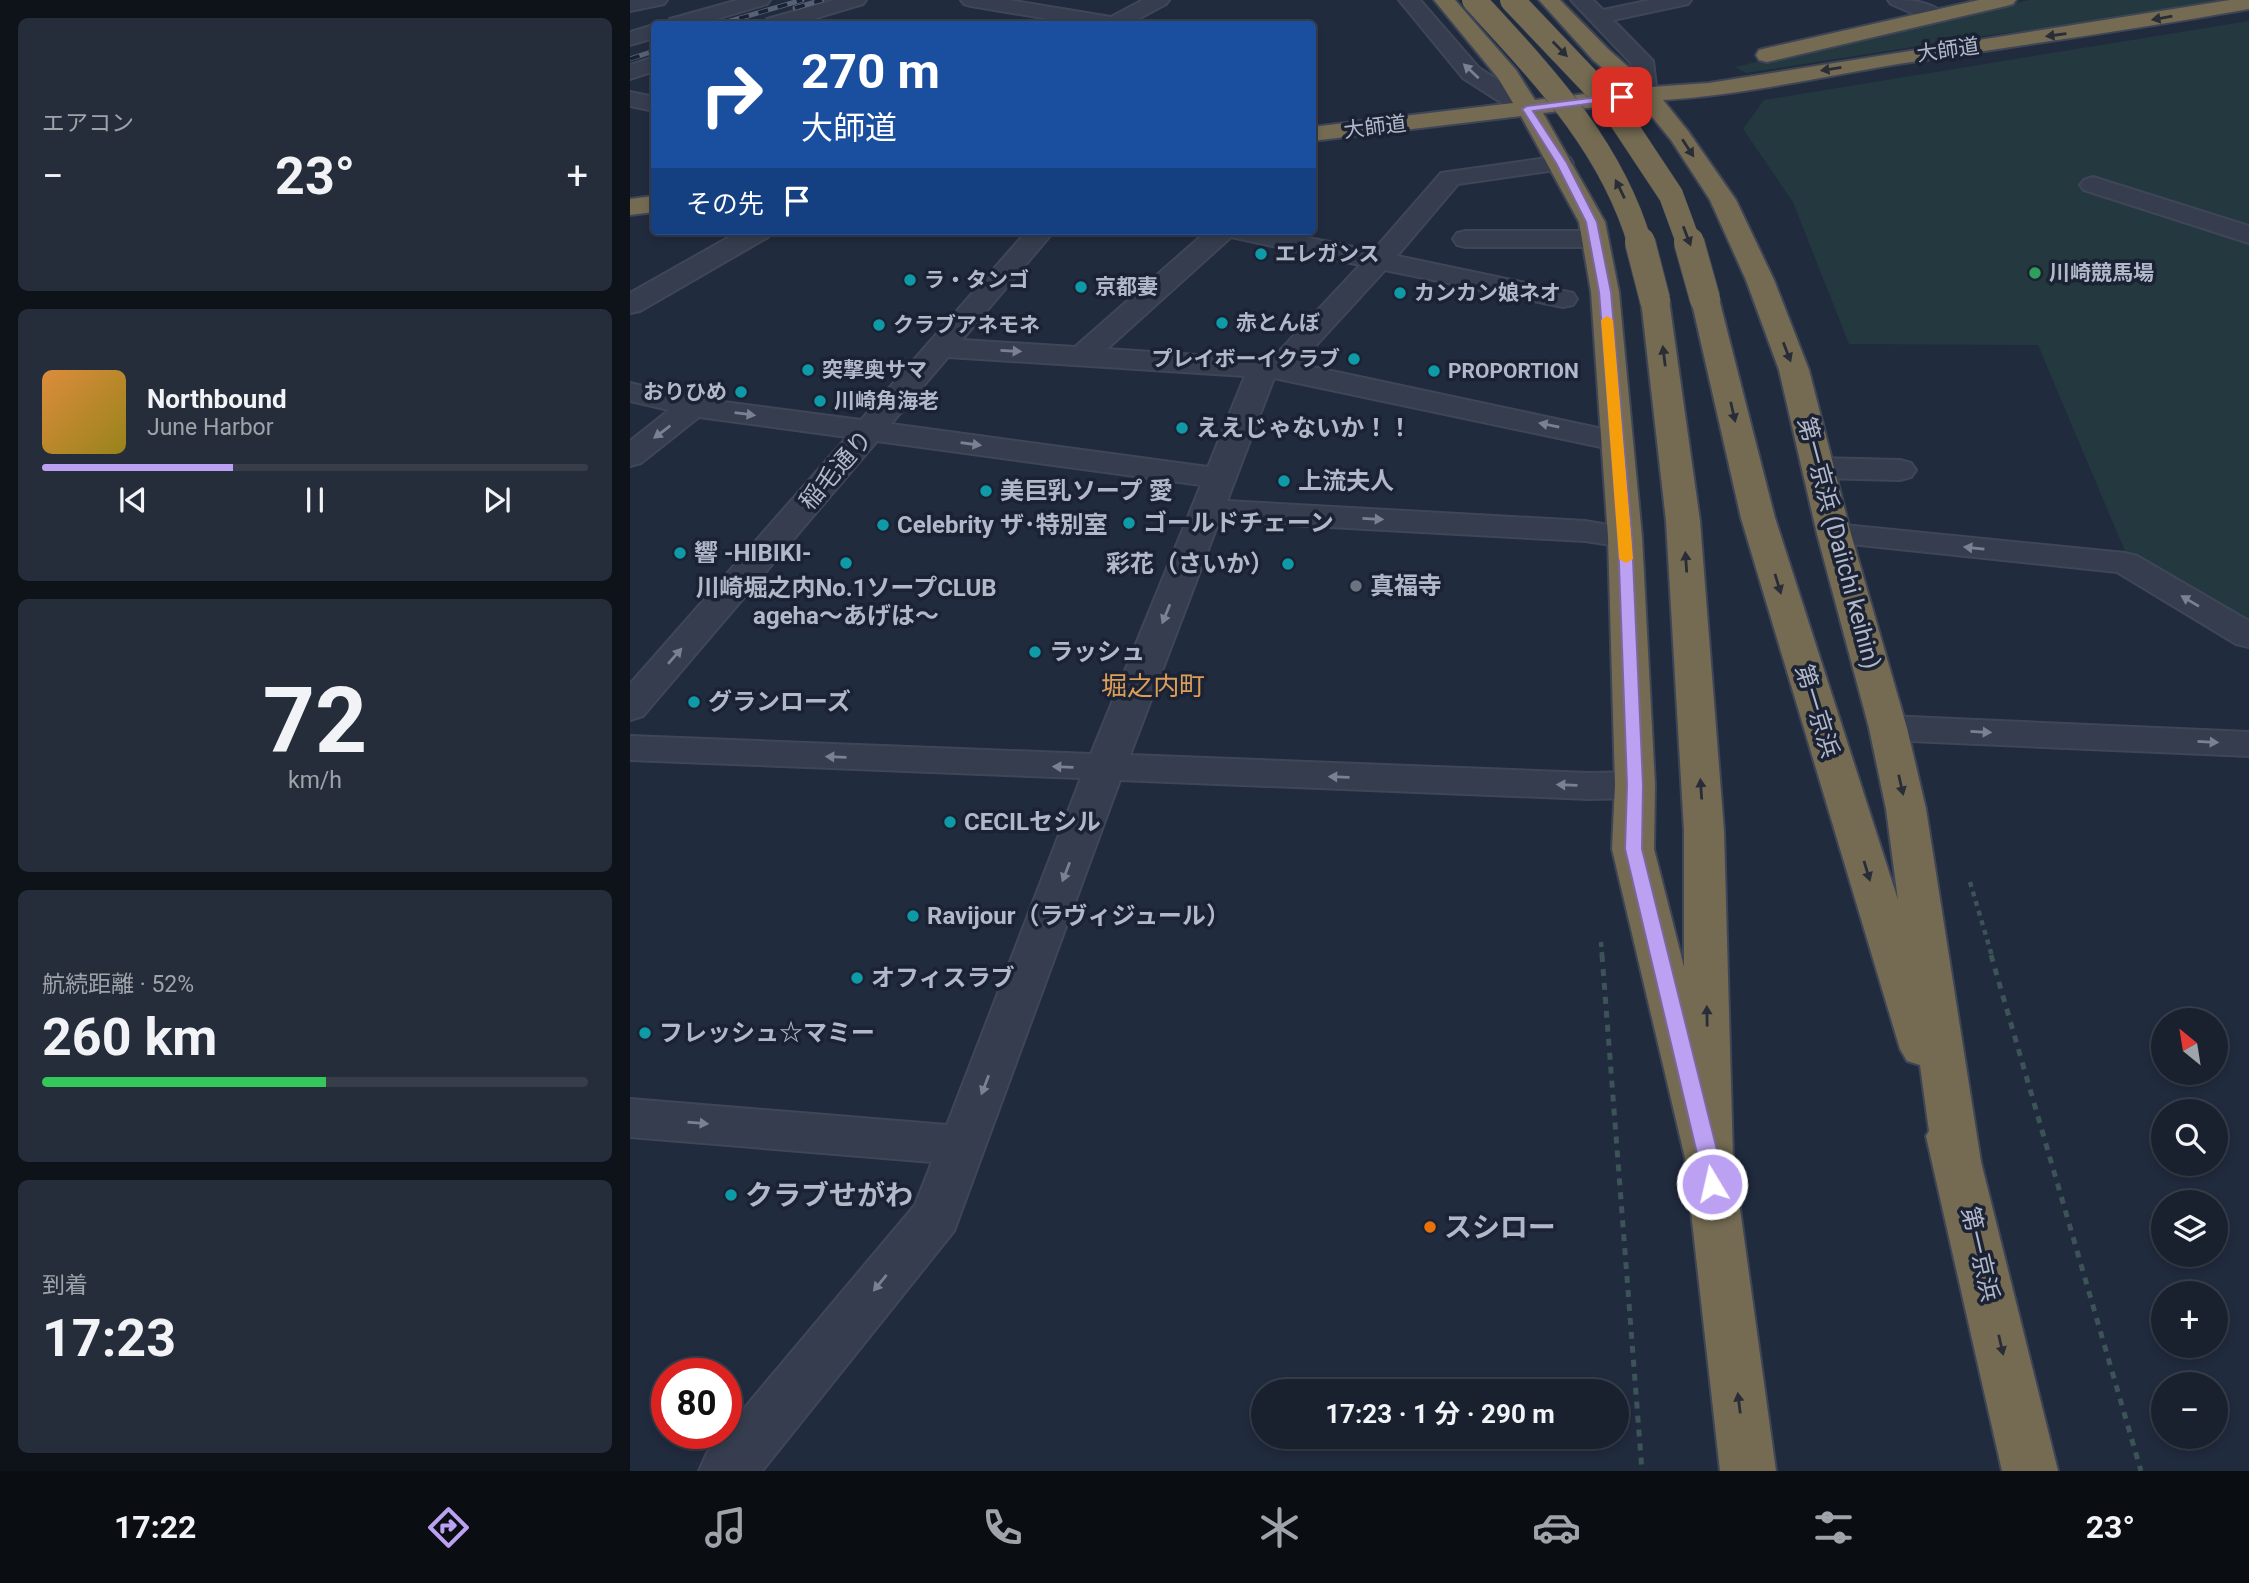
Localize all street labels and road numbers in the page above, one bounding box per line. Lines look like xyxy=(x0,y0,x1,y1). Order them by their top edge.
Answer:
street label: 大師道 xyxy=(1915,34,1981,66)
street label: 大師道 xyxy=(1342,111,1408,143)
street label: 第一京浜 (Daiichi keihin) xyxy=(1792,414,1886,672)
street label: 稲毛通り xyxy=(794,425,878,515)
street label: 第一京浜 xyxy=(1790,661,1844,761)
street label: 第一京浜 xyxy=(1956,1204,2004,1304)

